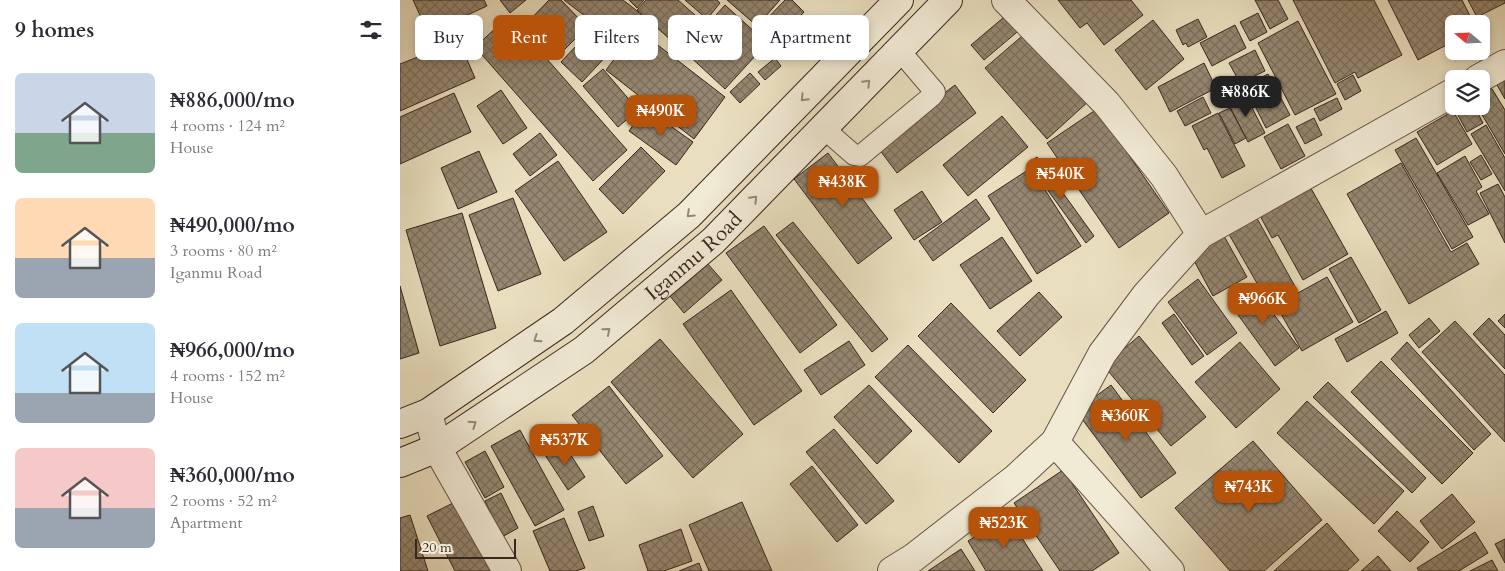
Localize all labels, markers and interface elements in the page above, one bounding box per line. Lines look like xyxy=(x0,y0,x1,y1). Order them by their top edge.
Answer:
chip: Buy xyxy=(415,15,483,60)
chip: Rent xyxy=(493,15,565,60)
chip: Filters xyxy=(575,15,658,60)
chip: New xyxy=(668,15,742,60)
chip: Apartment xyxy=(752,15,869,60)
north arrow xyxy=(1445,15,1490,60)
map controls xyxy=(1445,15,1490,115)
text: 9 homes xyxy=(15,16,94,45)
icon: filters xyxy=(357,16,385,44)
button: layers xyxy=(1445,70,1490,115)
pin: ₦886K xyxy=(1211,76,1281,118)
one-way arrow xyxy=(861,80,870,89)
text: ₦886K xyxy=(1221,81,1271,103)
text: ₦886,000/mo xyxy=(170,86,295,115)
one-way arrow xyxy=(801,92,810,101)
icon: home xyxy=(55,93,115,153)
pin: ₦490K xyxy=(626,94,696,137)
text: ₦490K xyxy=(636,100,686,122)
text: 4 rooms · 124 m² xyxy=(170,115,285,137)
text: House xyxy=(170,137,213,159)
pin: ₦540K xyxy=(1026,158,1096,200)
text: ₦540K xyxy=(1036,163,1086,185)
pin: ₦438K xyxy=(808,166,878,208)
text: ₦438K xyxy=(818,171,868,193)
one-way arrow xyxy=(748,196,757,205)
street label: Iganmu Road xyxy=(639,205,749,307)
one-way arrow xyxy=(687,208,696,217)
text: ₦490,000/mo xyxy=(170,211,295,240)
icon: home xyxy=(55,218,115,278)
text: 3 rooms · 80 m² xyxy=(170,240,277,262)
text: Iganmu Road xyxy=(170,262,262,284)
pin: ₦966K xyxy=(1228,282,1298,325)
text: ₦966K xyxy=(1238,288,1288,310)
one-way arrow xyxy=(601,327,610,336)
one-way arrow xyxy=(533,332,542,342)
text: ₦966,000/mo xyxy=(170,336,295,365)
icon: home xyxy=(55,343,115,403)
text: 4 rooms · 152 m² xyxy=(170,365,285,387)
text: House xyxy=(170,387,213,409)
pin: ₦360K xyxy=(1091,400,1161,442)
text: ₦360K xyxy=(1101,405,1151,427)
one-way arrow xyxy=(468,420,477,430)
pin: ₦537K xyxy=(530,424,600,466)
text: ₦537K xyxy=(540,429,590,451)
text: ₦360,000/mo xyxy=(170,461,295,490)
icon: home xyxy=(55,468,115,528)
pin: ₦743K xyxy=(1214,470,1284,513)
text: ₦743K xyxy=(1224,476,1274,498)
text: 2 rooms · 52 m² xyxy=(170,490,277,512)
pin: ₦523K xyxy=(969,506,1039,549)
text: Apartment xyxy=(170,512,243,534)
text: ₦523K xyxy=(979,512,1029,534)
scale bar xyxy=(415,536,516,559)
text: 20 m xyxy=(422,538,452,557)

